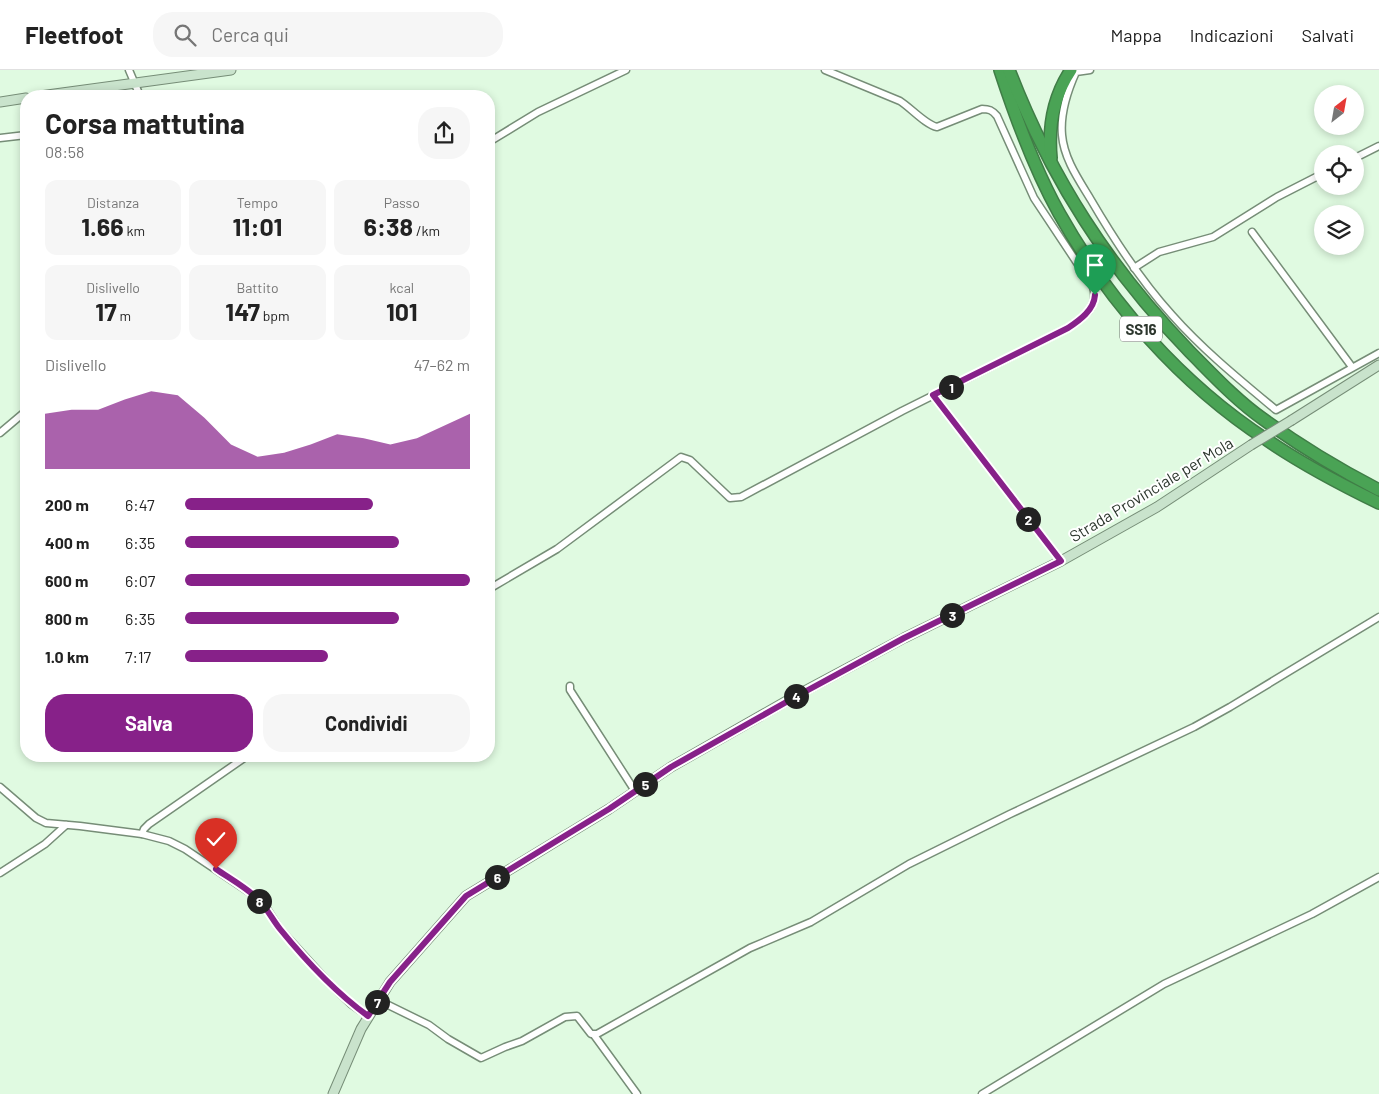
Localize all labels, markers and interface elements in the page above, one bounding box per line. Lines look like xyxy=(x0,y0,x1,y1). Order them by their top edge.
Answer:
search box xyxy=(153,12,503,57)
text: Fleetfoot xyxy=(25,20,123,49)
icon: search xyxy=(171,21,199,49)
text: Cerca qui xyxy=(211,23,289,46)
text: Mappa xyxy=(1111,24,1162,46)
text: Indicazioni xyxy=(1190,24,1274,46)
text: Salvati xyxy=(1302,24,1354,46)
north arrow xyxy=(1314,85,1364,135)
map controls xyxy=(1314,85,1364,255)
text: Corsa mattutina xyxy=(45,106,245,140)
button: share xyxy=(418,107,470,159)
text: 08:58 xyxy=(45,142,84,161)
button: locate xyxy=(1314,145,1364,195)
text: Distanza xyxy=(87,194,139,211)
text: Tempo xyxy=(237,194,278,211)
text: Passo xyxy=(384,194,420,211)
button: layers xyxy=(1314,205,1364,255)
text: 1.66 xyxy=(81,211,124,241)
text: 11:01 xyxy=(233,211,282,241)
text: 6:38 xyxy=(364,211,413,241)
text: km xyxy=(124,222,145,239)
text: /km xyxy=(413,222,440,239)
pin xyxy=(1074,244,1116,295)
icon: arrive xyxy=(1081,251,1109,279)
text: Dislivello xyxy=(86,279,140,296)
text: Battito xyxy=(236,279,279,296)
text: kcal xyxy=(390,279,414,296)
text: 17 xyxy=(95,296,117,326)
text: 147 xyxy=(225,296,260,326)
text: 101 xyxy=(386,296,418,326)
text: m xyxy=(117,307,131,324)
text: bpm xyxy=(260,307,290,324)
road number: SS16 xyxy=(1120,316,1162,342)
text: Dislivello xyxy=(45,355,106,374)
text: 47–62 m xyxy=(414,355,470,374)
pin: 1 xyxy=(938,374,964,400)
text: 1 xyxy=(949,379,954,396)
street label: Strada Provinciale per Mola xyxy=(1066,433,1236,545)
text: 200 m xyxy=(45,495,89,514)
text: 6:47 xyxy=(125,495,155,514)
pin: 2 xyxy=(1016,506,1040,532)
text: 2 xyxy=(1025,511,1032,528)
text: 400 m xyxy=(45,533,89,552)
text: 6:35 xyxy=(125,533,155,552)
text: 600 m xyxy=(45,571,88,590)
text: 6:07 xyxy=(125,571,155,590)
pin: 3 xyxy=(940,602,964,628)
text: 3 xyxy=(949,607,956,624)
text: 800 m xyxy=(45,609,88,628)
text: 6:35 xyxy=(125,609,155,628)
text: 1.0 km xyxy=(45,647,89,666)
text: 7:17 xyxy=(125,647,151,666)
pin: 4 xyxy=(784,684,808,708)
text: 4 xyxy=(792,688,801,705)
button: Salva xyxy=(45,694,253,752)
button: Condividi xyxy=(263,694,470,752)
pin: 5 xyxy=(632,772,658,796)
text: 5 xyxy=(642,776,649,793)
pin xyxy=(195,818,237,869)
icon: check xyxy=(202,825,230,853)
pin: 6 xyxy=(484,864,510,890)
text: 6 xyxy=(494,869,501,886)
pin: 8 xyxy=(246,888,272,914)
text: 8 xyxy=(256,893,263,910)
pin: 7 xyxy=(364,990,390,1014)
text: 7 xyxy=(374,994,381,1011)

